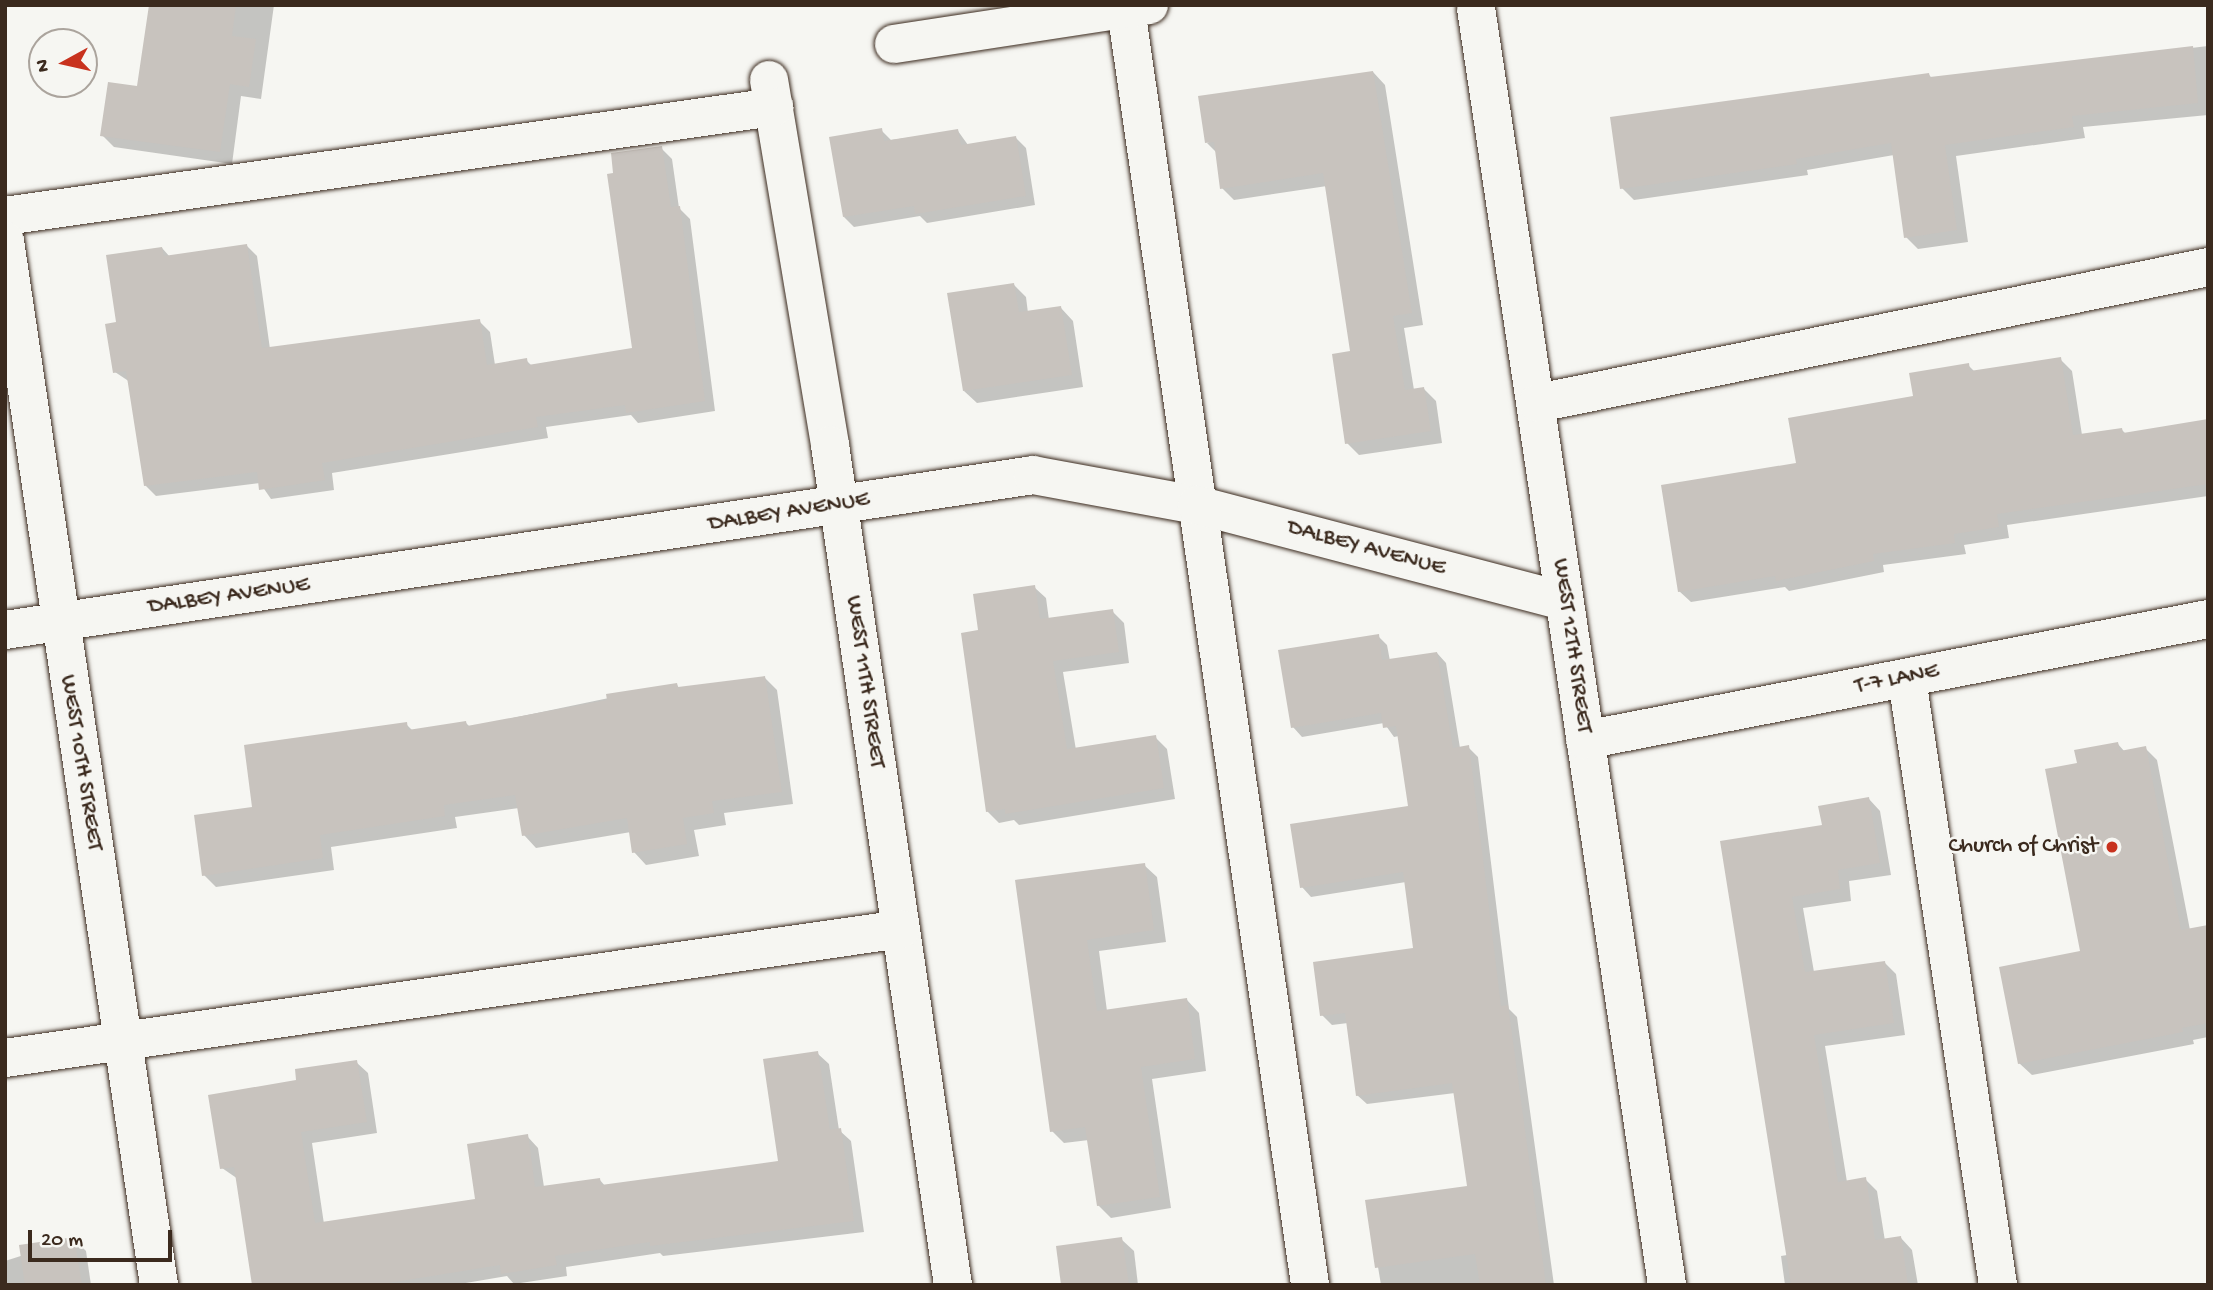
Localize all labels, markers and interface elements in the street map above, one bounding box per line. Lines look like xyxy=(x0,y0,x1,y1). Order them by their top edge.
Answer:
north arrow xyxy=(28,28,98,98)
text: N xyxy=(31,58,56,73)
street label: DALBEY AVENUE xyxy=(707,487,871,539)
street label: DALBEY AVENUE xyxy=(1284,515,1448,583)
street label: WEST 12TH STREET xyxy=(1545,557,1597,735)
street label: DALBEY AVENUE xyxy=(147,572,311,622)
street label: WEST 11TH STREET xyxy=(838,594,890,770)
street label: T-7 LANE xyxy=(1853,658,1941,702)
street label: WEST 10TH STREET xyxy=(52,673,108,853)
place label: Church of Christ xyxy=(1948,833,2098,861)
marker: Church of Christ xyxy=(2104,839,2120,855)
scale bar xyxy=(32,1216,175,1260)
text: 20 m xyxy=(41,1229,83,1254)

